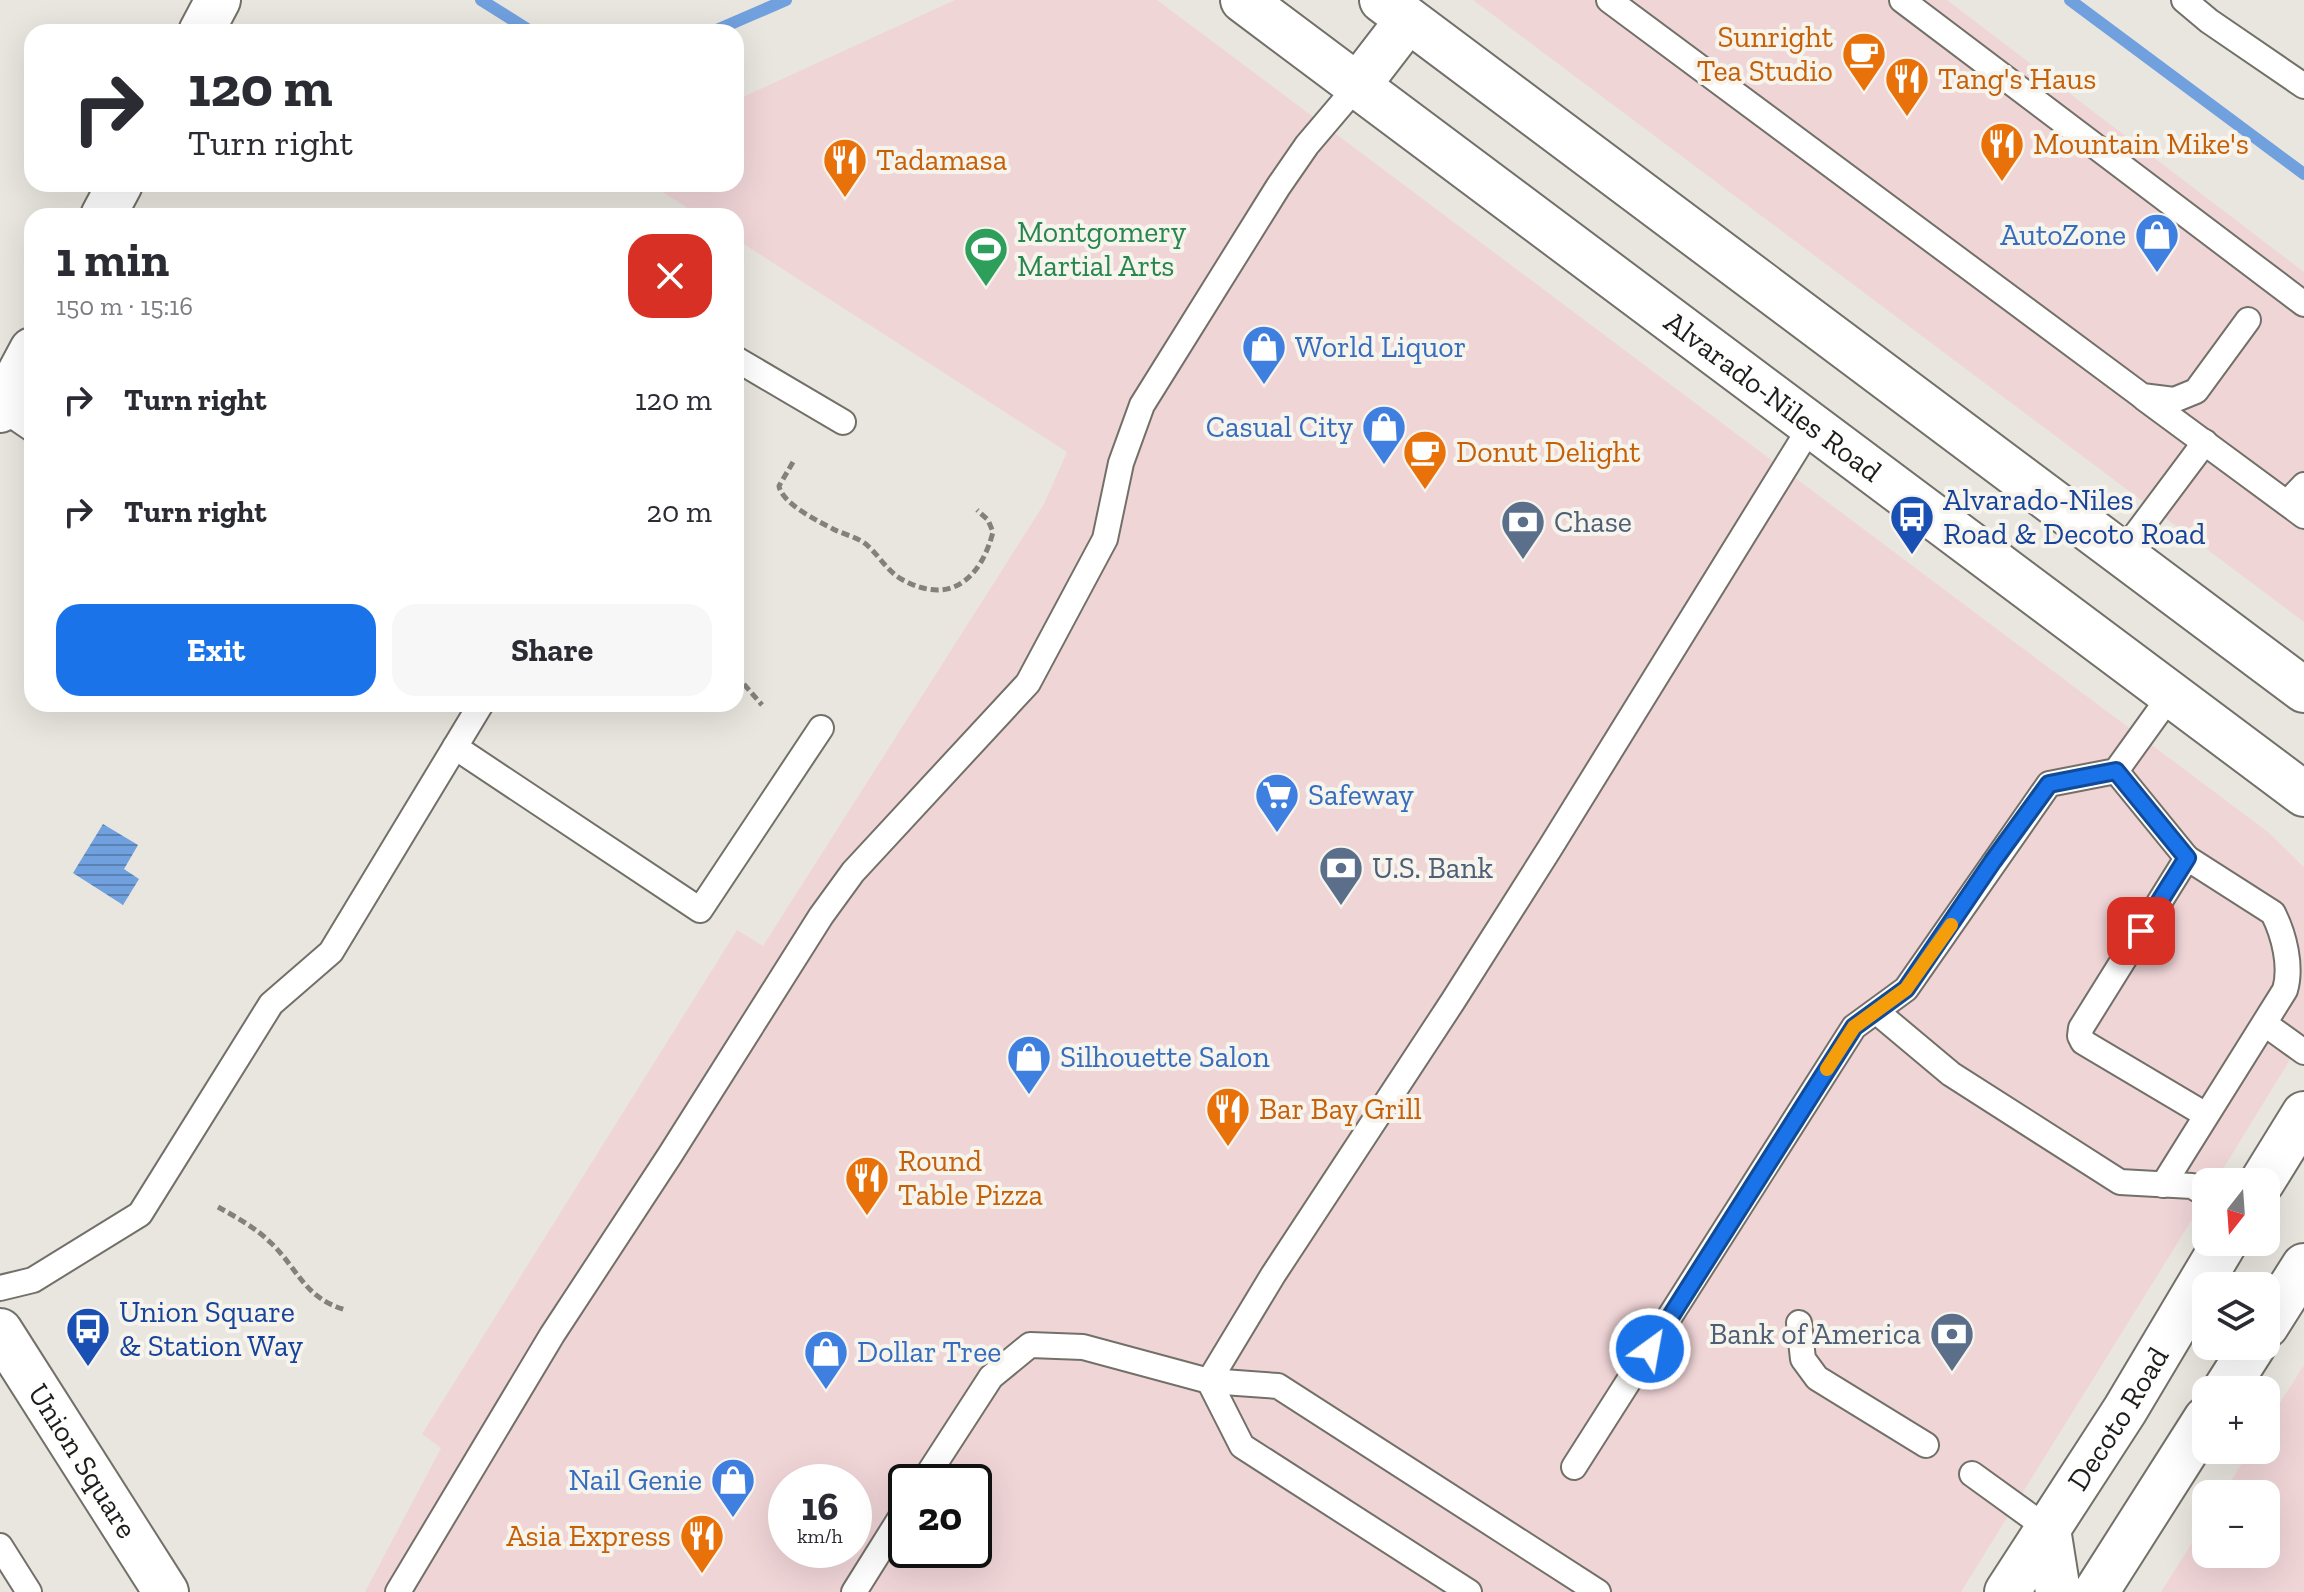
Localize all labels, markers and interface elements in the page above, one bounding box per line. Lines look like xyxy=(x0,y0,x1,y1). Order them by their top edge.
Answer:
place label: Sunright Tea Studio xyxy=(1697,19,1833,89)
cafe icon: Sunright Tea Studio xyxy=(1840,30,1888,93)
text: 120 m xyxy=(188,53,332,120)
restaurant icon: Tang's Haus xyxy=(1883,55,1931,118)
icon: right xyxy=(56,56,160,160)
place label: Tang's Haus xyxy=(1938,61,2096,97)
restaurant icon: Mountain Mike's xyxy=(1978,120,2026,183)
text: Turn right xyxy=(188,121,353,164)
place label: Mountain Mike's xyxy=(2033,126,2249,162)
restaurant icon: Tadamasa xyxy=(821,136,869,199)
place label: Tadamasa xyxy=(876,142,1007,178)
shop icon: AutoZone xyxy=(2133,211,2181,274)
place label: Montgomery Martial Arts xyxy=(1017,214,1187,284)
place label: AutoZone xyxy=(2000,217,2126,253)
sports icon: Montgomery Martial Arts xyxy=(962,225,1010,288)
text: 1 min xyxy=(56,231,169,288)
button: close xyxy=(628,234,712,318)
text: 150 m · 15:16 xyxy=(56,290,193,322)
street label: Alvarado-Niles Road xyxy=(1657,304,1889,490)
shop icon: World Liquor xyxy=(1240,323,1288,386)
place label: World Liquor xyxy=(1295,329,1466,365)
icon: right xyxy=(56,378,100,422)
text: Turn right xyxy=(124,382,266,418)
text: 120 m xyxy=(635,382,712,418)
shop icon: Casual City xyxy=(1360,403,1408,466)
place label: Casual City xyxy=(1206,409,1354,445)
cafe icon: Donut Delight xyxy=(1401,428,1449,491)
place label: Donut Delight xyxy=(1456,434,1641,470)
place label: Alvarado-Niles Road & Decoto Road xyxy=(1943,482,2206,552)
icon: right xyxy=(56,490,100,534)
bus stop icon: Alvarado-Niles Road & Decoto Road xyxy=(1888,493,1936,556)
text: Turn right xyxy=(124,494,266,530)
text: 20 m xyxy=(647,494,712,530)
bank icon: Chase xyxy=(1499,498,1547,561)
place label: Chase xyxy=(1554,504,1632,540)
button: Exit xyxy=(56,604,376,696)
button: Share xyxy=(392,604,712,696)
supermarket icon: Safeway xyxy=(1253,771,1301,834)
place label: Safeway xyxy=(1308,777,1415,813)
bank icon: U.S. Bank xyxy=(1317,844,1365,907)
place label: U.S. Bank xyxy=(1372,850,1493,886)
pin xyxy=(2107,897,2175,965)
icon: arrive xyxy=(2119,909,2163,953)
shop icon: Silhouette Salon xyxy=(1005,1033,1053,1096)
place label: Silhouette Salon xyxy=(1060,1039,1270,1075)
restaurant icon: Bar Bay Grill xyxy=(1204,1085,1252,1148)
place label: Bar Bay Grill xyxy=(1259,1091,1422,1127)
place label: Round Table Pizza xyxy=(898,1143,1043,1213)
restaurant icon: Round Table Pizza xyxy=(843,1154,891,1217)
north arrow xyxy=(2192,1168,2280,1256)
map controls xyxy=(2192,1168,2280,1568)
button: layers xyxy=(2192,1272,2280,1360)
place label: Union Square & Station Way xyxy=(119,1294,304,1364)
bus stop icon: Union Square & Station Way xyxy=(64,1305,112,1368)
position arrow xyxy=(1608,1307,1692,1391)
bank icon: Bank of America xyxy=(1928,1310,1976,1373)
place label: Bank of America xyxy=(1709,1316,1921,1352)
shop icon: Dollar Tree xyxy=(802,1328,850,1391)
place label: Dollar Tree xyxy=(857,1334,1001,1370)
street label: Decoto Road xyxy=(2060,1340,2177,1497)
button: + xyxy=(2192,1376,2280,1464)
street label: Union Square xyxy=(20,1377,145,1545)
shop icon: Nail Genie xyxy=(709,1456,757,1519)
place label: Nail Genie xyxy=(568,1462,702,1498)
speed limit sign: 20 xyxy=(888,1464,992,1568)
button: − xyxy=(2192,1480,2280,1568)
text: 16 xyxy=(801,1482,839,1530)
restaurant icon: Asia Express xyxy=(678,1512,726,1575)
place label: Asia Express xyxy=(506,1518,671,1554)
text: km/h xyxy=(797,1524,843,1548)

